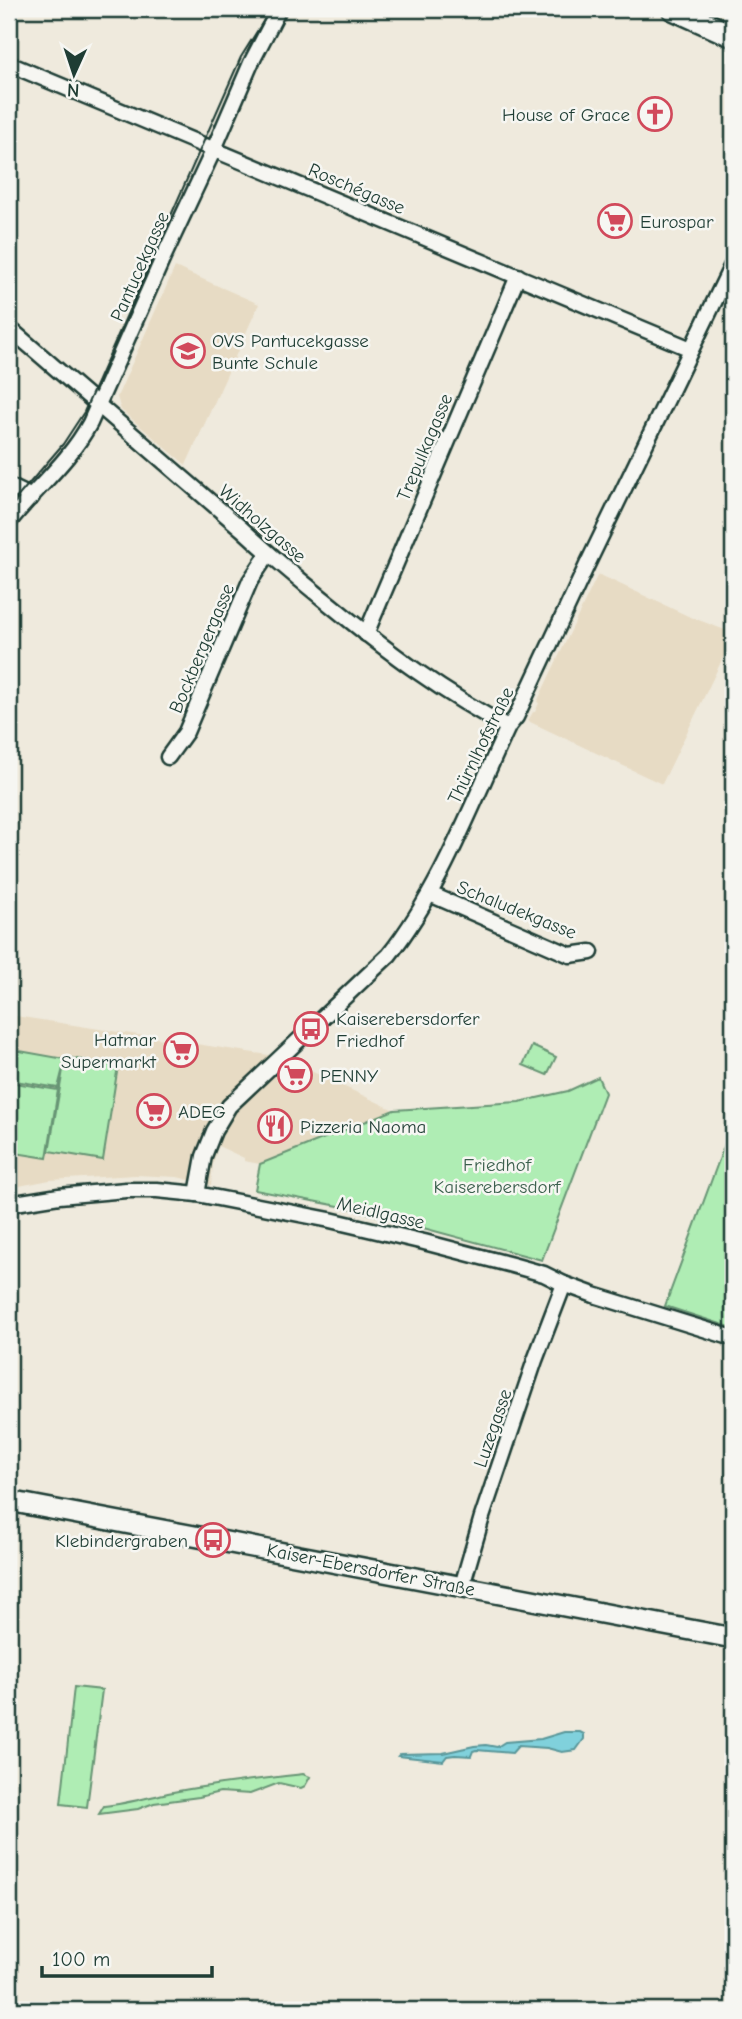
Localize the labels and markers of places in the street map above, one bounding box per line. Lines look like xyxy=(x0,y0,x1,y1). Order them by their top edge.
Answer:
church icon: House of Grace xyxy=(636,95,674,133)
place label: House of Grace xyxy=(502,104,630,126)
supermarket icon: Eurospar xyxy=(596,202,634,240)
place label: Eurospar xyxy=(640,211,714,233)
place label: OVS Pantucekgasse Bunte Schule xyxy=(212,330,369,374)
school or university icon: OVS Pantucekgasse Bunte Schule xyxy=(169,332,207,370)
place label: Kaiserebersdorfer Friedhof xyxy=(336,1008,480,1052)
bus stop icon: Kaiserebersdorfer Friedhof xyxy=(292,1010,330,1048)
place label: Hatmar Supermarkt xyxy=(61,1029,157,1073)
supermarket icon: Hatmar Supermarkt xyxy=(162,1031,200,1069)
supermarket icon: PENNY xyxy=(276,1056,314,1094)
place label: PENNY xyxy=(320,1065,379,1087)
supermarket icon: ADEG xyxy=(135,1092,173,1130)
place label: ADEG xyxy=(178,1101,226,1123)
restaurant icon: Pizzeria Naoma xyxy=(256,1107,294,1145)
place label: Pizzeria Naoma xyxy=(300,1116,426,1138)
bus stop icon: Klebindergraben xyxy=(194,1521,232,1559)
place label: Klebindergraben xyxy=(55,1530,188,1552)

